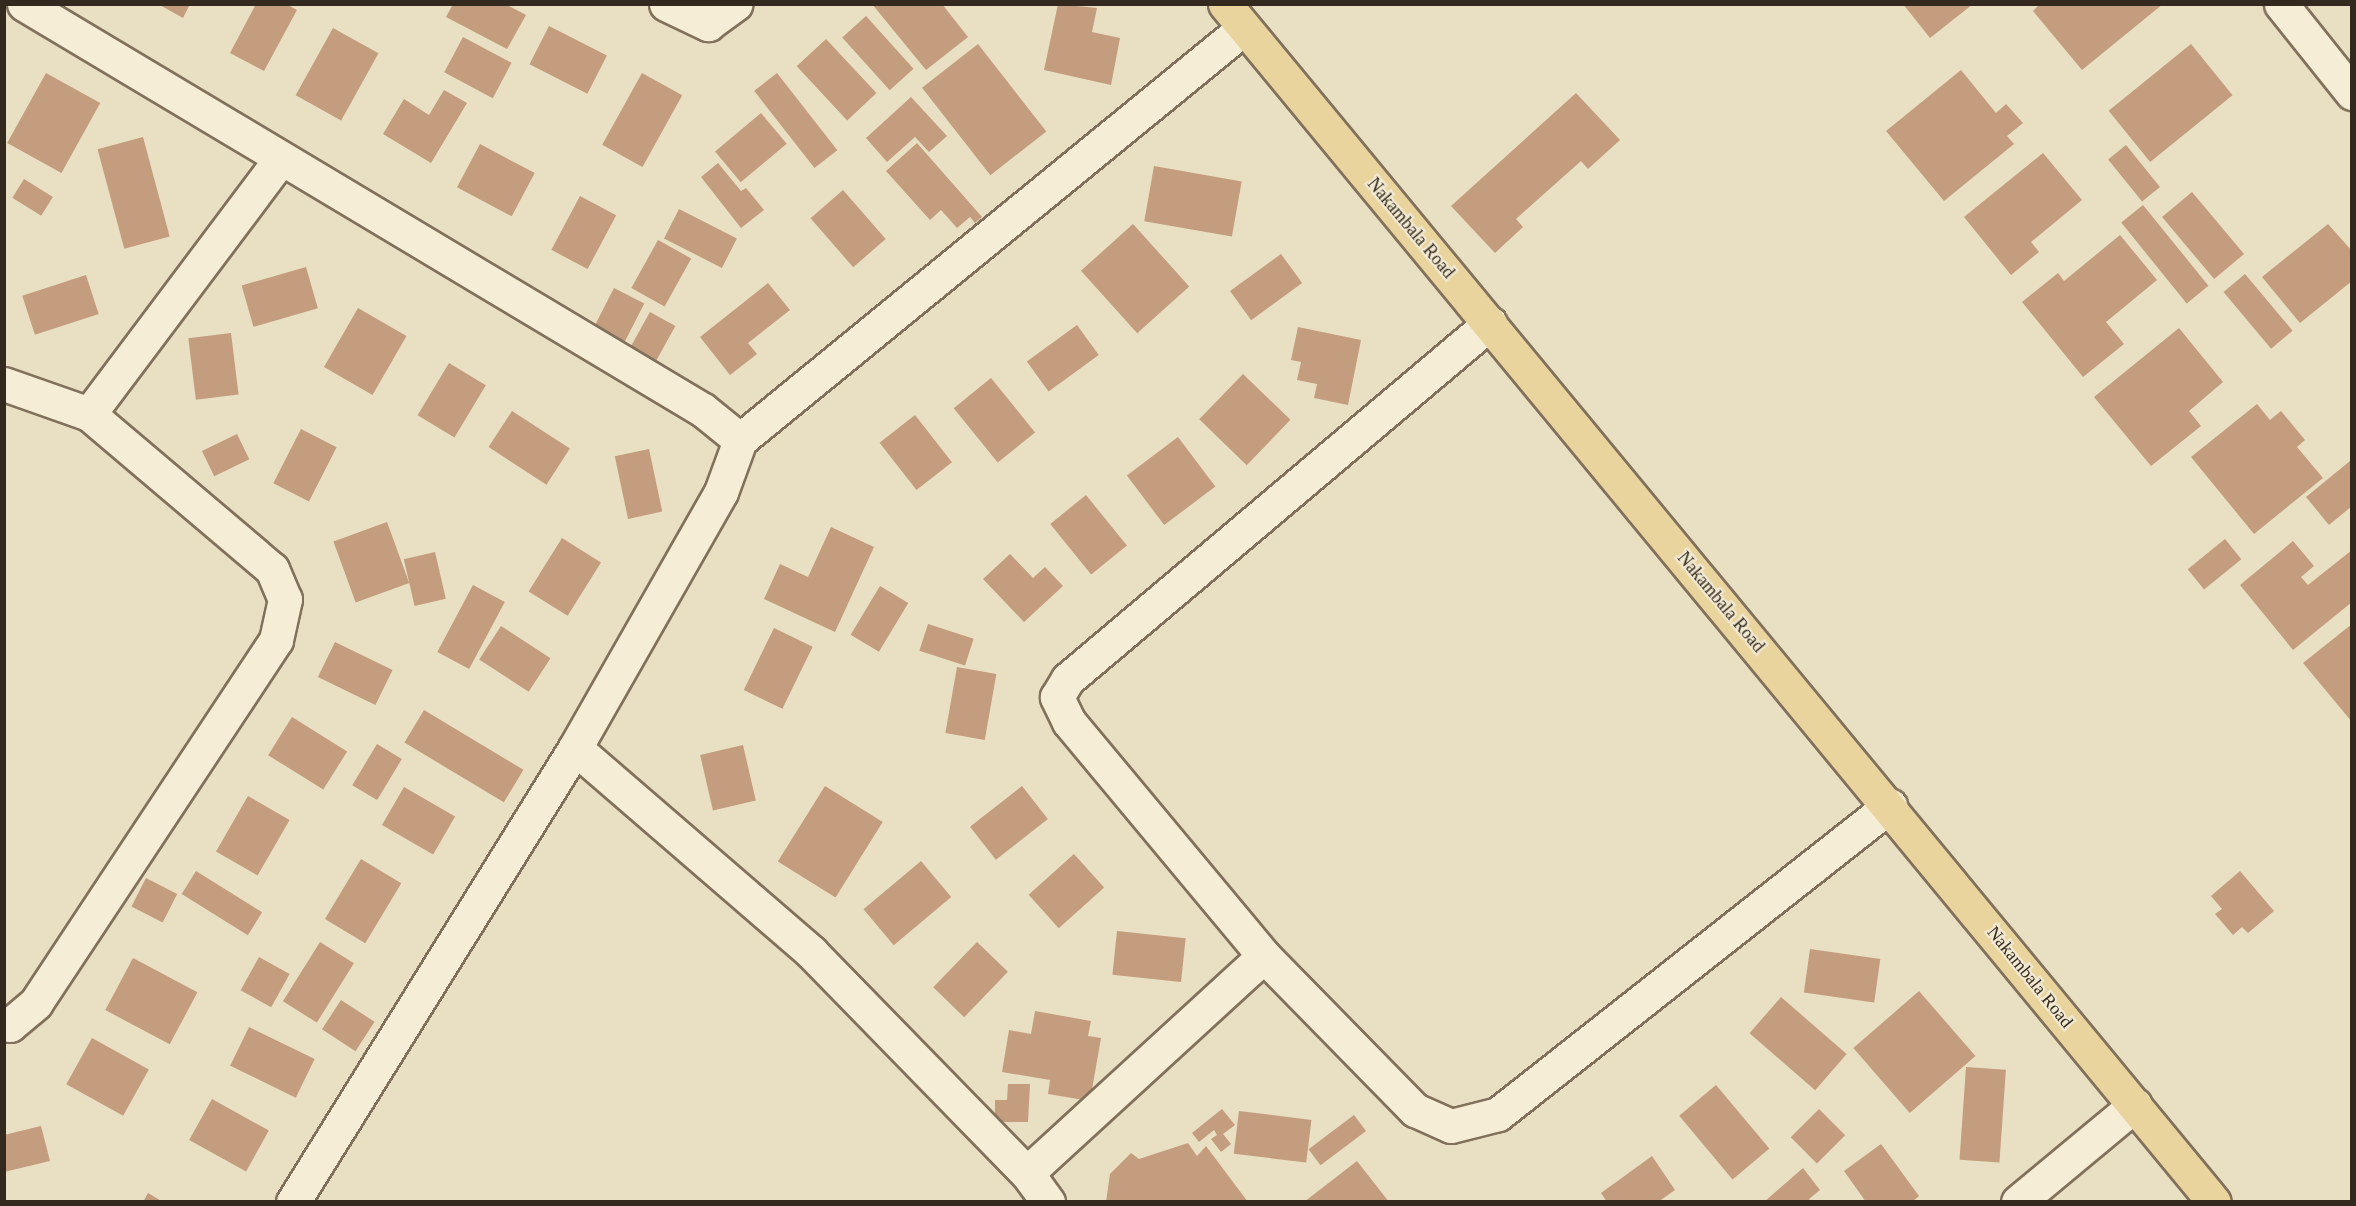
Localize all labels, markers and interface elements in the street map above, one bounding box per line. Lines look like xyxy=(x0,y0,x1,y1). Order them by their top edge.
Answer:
street label: Nakambala Road xyxy=(1363,173,1459,283)
street label: Nakambala Road xyxy=(1673,547,1769,657)
street label: Nakambala Road xyxy=(1982,922,2078,1032)

